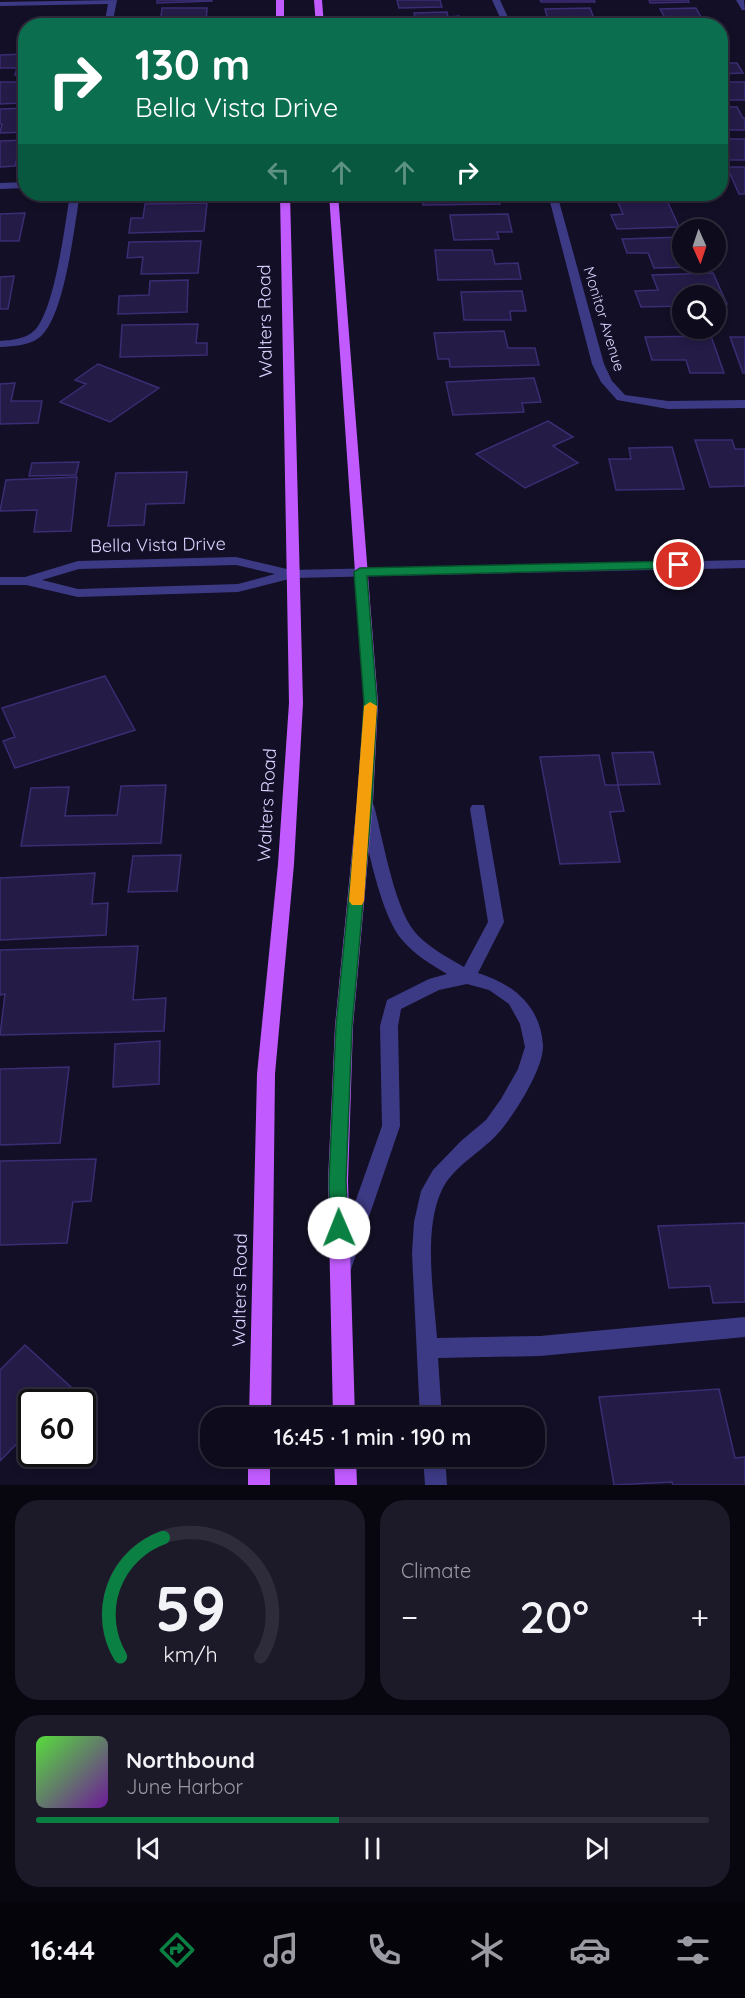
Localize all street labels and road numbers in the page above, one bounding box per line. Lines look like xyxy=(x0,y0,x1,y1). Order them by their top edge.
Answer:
street label: Walters Road xyxy=(252,264,277,378)
street label: Monitor Avenue xyxy=(580,264,629,374)
street label: Bella Vista Drive xyxy=(90,532,226,557)
street label: Walters Road xyxy=(252,748,281,862)
street label: Walters Road xyxy=(227,1233,252,1347)

